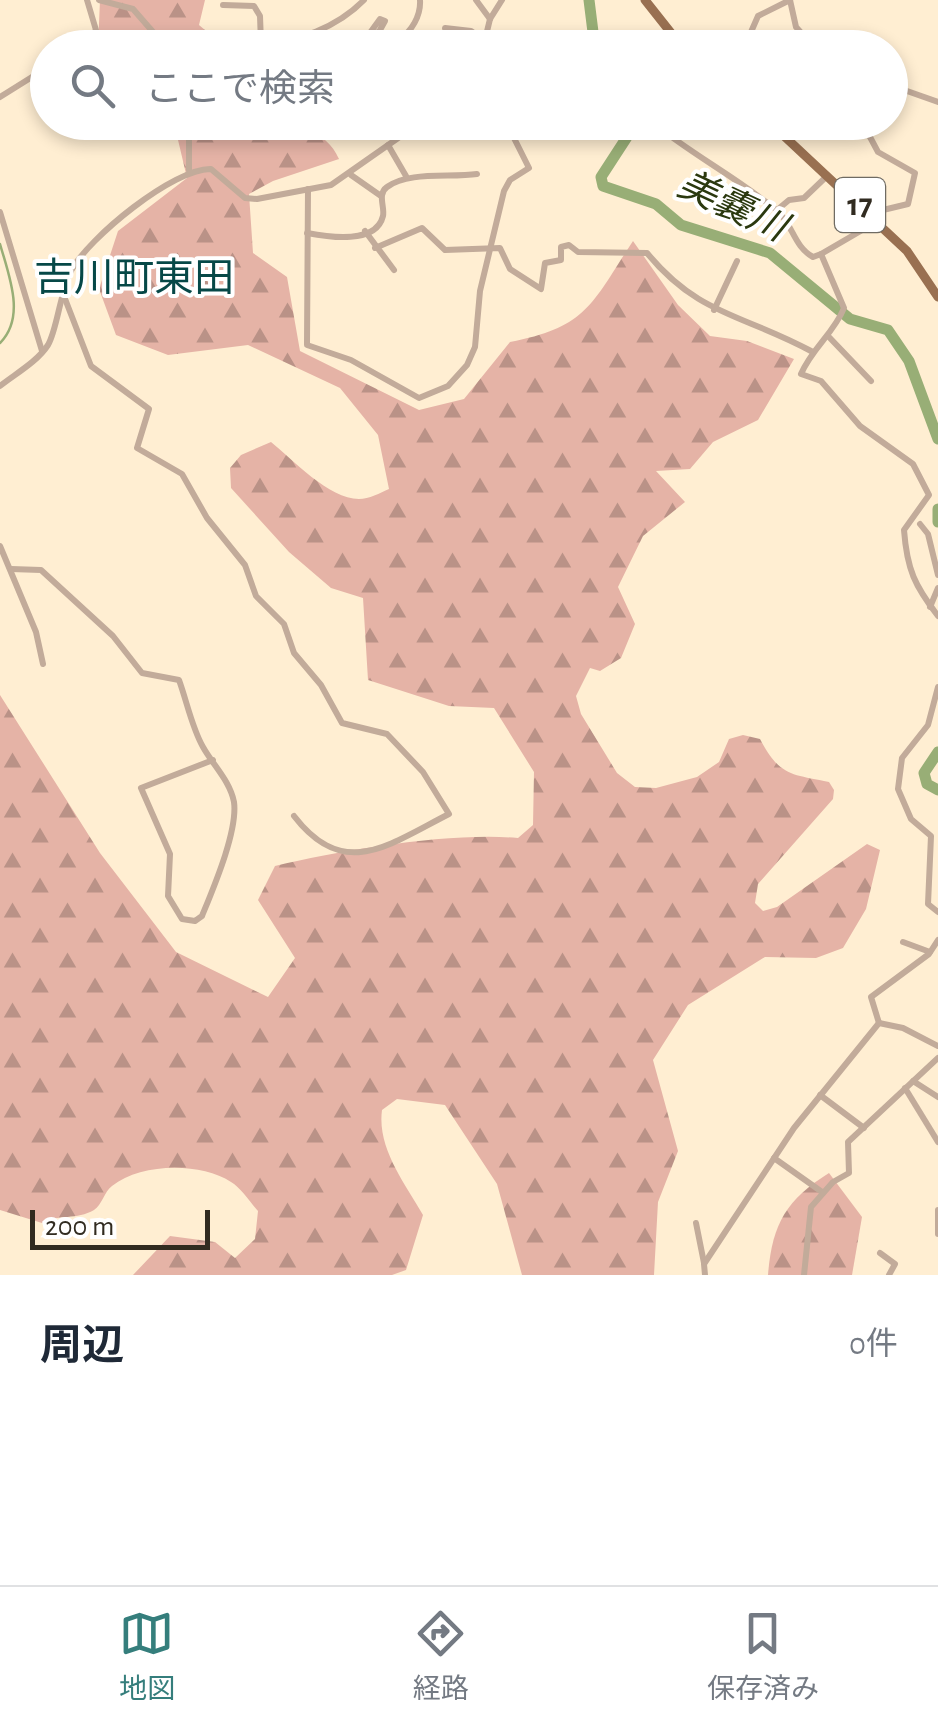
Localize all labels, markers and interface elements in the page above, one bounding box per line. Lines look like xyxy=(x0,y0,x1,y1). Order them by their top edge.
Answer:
search box xyxy=(30,30,908,140)
icon: search xyxy=(65,58,120,113)
text: ここで検索 xyxy=(145,71,335,109)
water label: 美嚢川 xyxy=(672,164,796,250)
road number: 17 xyxy=(835,178,885,232)
district label: 吉川町東田 xyxy=(34,257,234,299)
scale bar xyxy=(30,1205,210,1250)
text: 200 m xyxy=(45,1213,114,1241)
text: 周辺 xyxy=(40,1325,124,1367)
text: 0件 xyxy=(849,1328,898,1360)
tab: 地図 xyxy=(119,1606,175,1707)
tab: 経路 xyxy=(413,1606,469,1707)
tab: 保存済み xyxy=(707,1606,819,1707)

